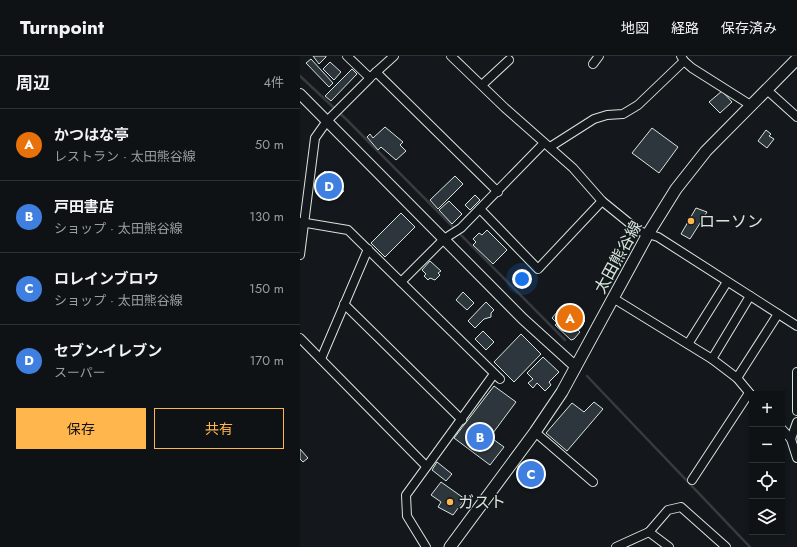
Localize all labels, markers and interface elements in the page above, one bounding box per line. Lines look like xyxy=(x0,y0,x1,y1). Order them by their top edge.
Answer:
text: Turnpoint xyxy=(20,14,104,41)
text: 地図 xyxy=(621,18,649,38)
text: 経路 xyxy=(671,18,699,38)
text: 保存済み xyxy=(721,18,777,38)
text: 周辺 xyxy=(16,71,50,95)
text: 4件 xyxy=(263,73,284,92)
text: かつはな亭 xyxy=(54,124,129,146)
text: A xyxy=(24,135,34,154)
text: 50 m xyxy=(255,135,284,154)
text: レストラン · 太田熊谷線 xyxy=(54,147,196,166)
pin: D xyxy=(316,171,342,201)
text: 戸田書店 xyxy=(54,196,114,218)
text: B xyxy=(25,207,33,226)
text: 130 m xyxy=(249,207,284,226)
place label: ローソン xyxy=(699,210,763,233)
street label: 太田熊谷線 xyxy=(589,216,647,298)
marker: ローソン xyxy=(686,216,696,226)
text: ショップ · 太田熊谷線 xyxy=(54,219,183,238)
text: ロレインブロウ xyxy=(54,268,159,290)
your location xyxy=(512,269,532,289)
text: C xyxy=(24,279,34,298)
text: 150 m xyxy=(249,279,284,298)
text: ショップ · 太田熊谷線 xyxy=(54,291,183,310)
pin: A xyxy=(557,303,583,333)
text: セブン-イレブン xyxy=(54,340,162,362)
text: D xyxy=(24,351,34,370)
text: 170 m xyxy=(249,351,284,370)
text: スーパー xyxy=(54,363,106,382)
map controls xyxy=(749,391,785,535)
button: + xyxy=(749,391,785,427)
button: 保存 xyxy=(16,408,146,449)
button: 共有 xyxy=(154,408,284,449)
pin: B xyxy=(467,422,493,452)
button: − xyxy=(749,427,785,463)
pin: C xyxy=(518,459,544,489)
button: locate xyxy=(749,463,785,499)
place label: ガスト xyxy=(458,491,506,514)
marker: ガスト xyxy=(445,497,455,507)
button: layers xyxy=(749,499,785,535)

